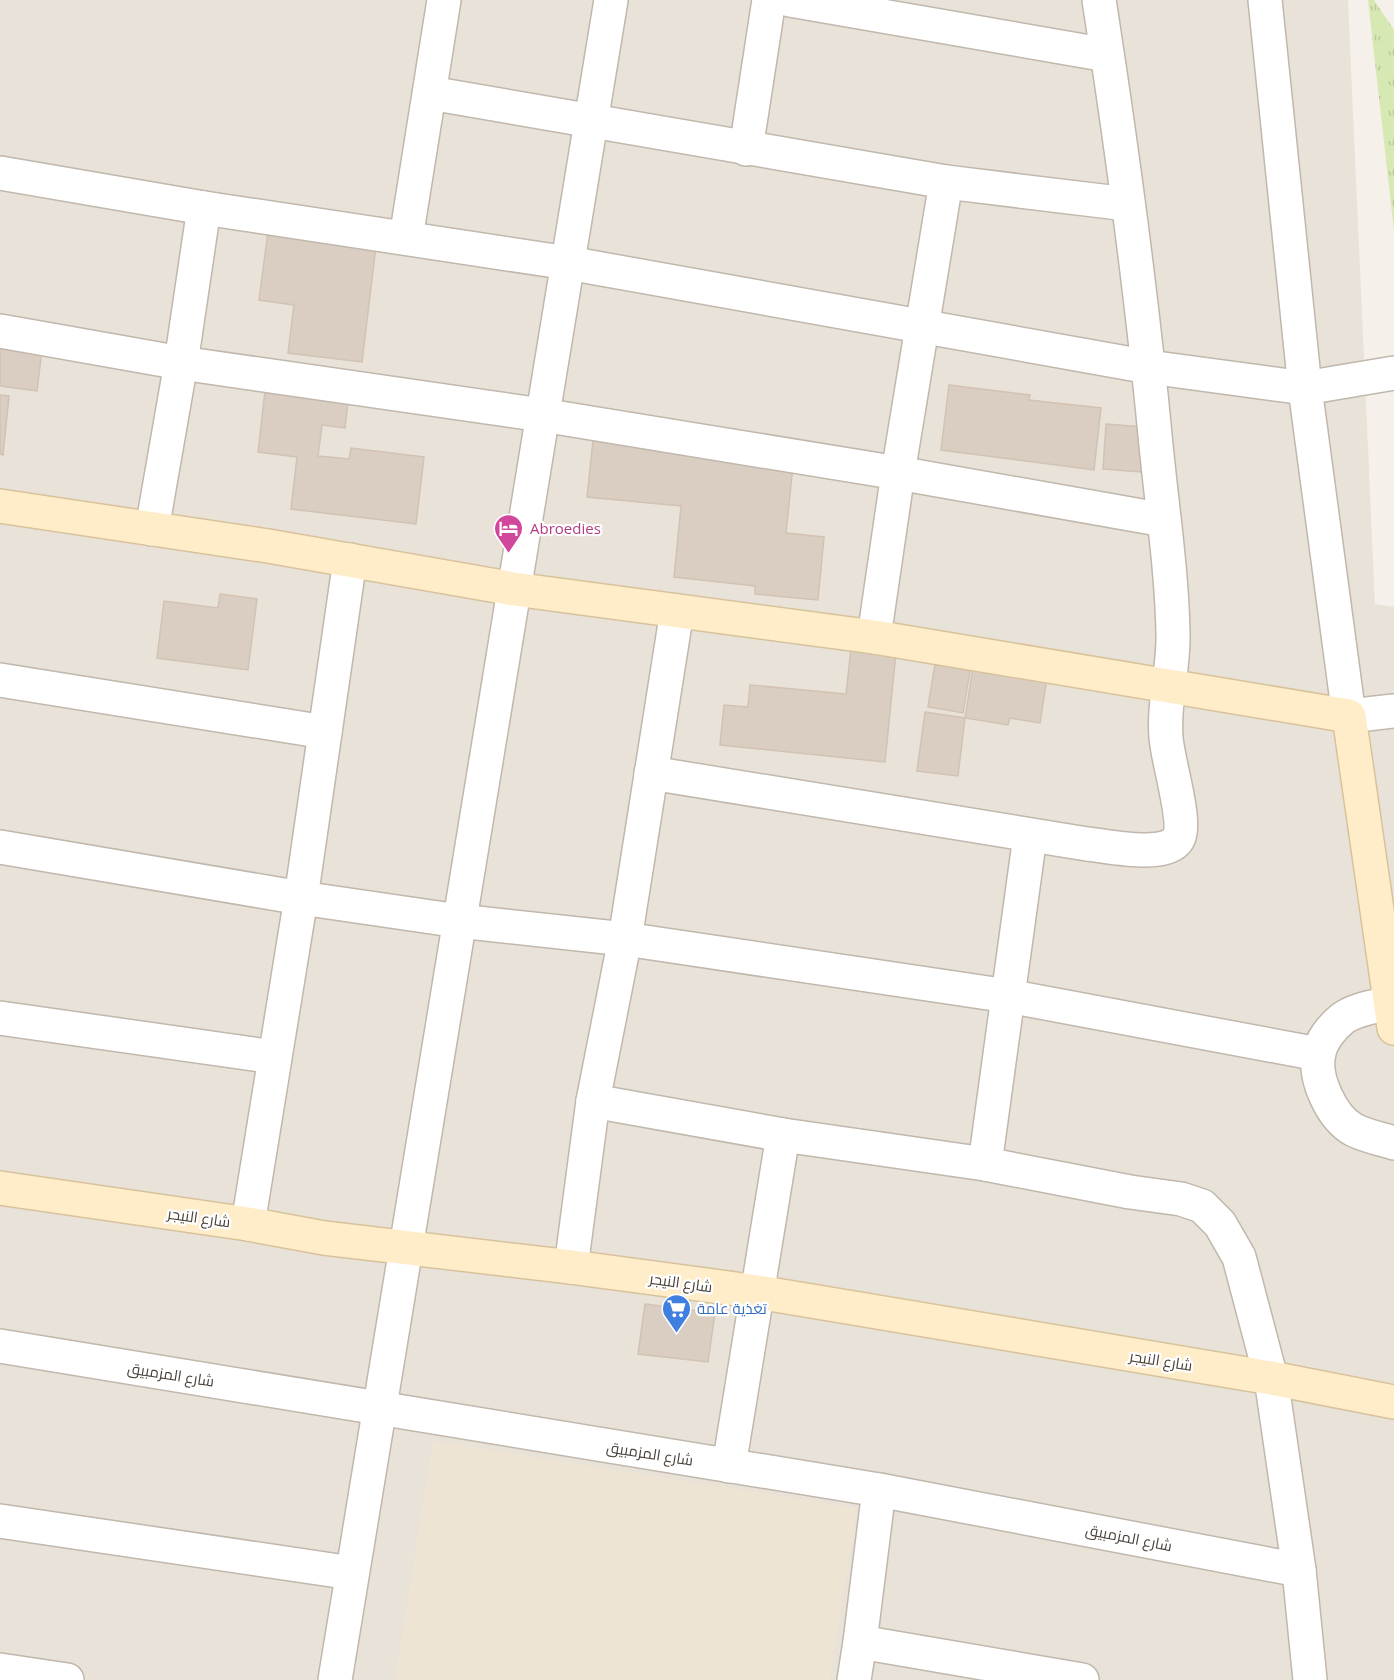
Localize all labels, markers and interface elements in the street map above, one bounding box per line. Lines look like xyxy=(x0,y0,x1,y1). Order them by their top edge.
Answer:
hotel icon: Abroedies xyxy=(493,512,525,554)
place label: Abroedies xyxy=(530,518,601,538)
street label: شارع النيجر xyxy=(165,1203,232,1233)
street label: شارع النيجر xyxy=(647,1268,714,1298)
supermarket icon: تغذية عامة xyxy=(660,1292,692,1334)
place label: تغذية عامة xyxy=(697,1298,767,1318)
street label: شارع النيجر xyxy=(1127,1345,1194,1377)
street label: شارع المزمبيق xyxy=(126,1357,216,1393)
street label: شارع المزمبيق xyxy=(605,1436,695,1472)
street label: شارع المزمبيق xyxy=(1084,1519,1174,1557)

